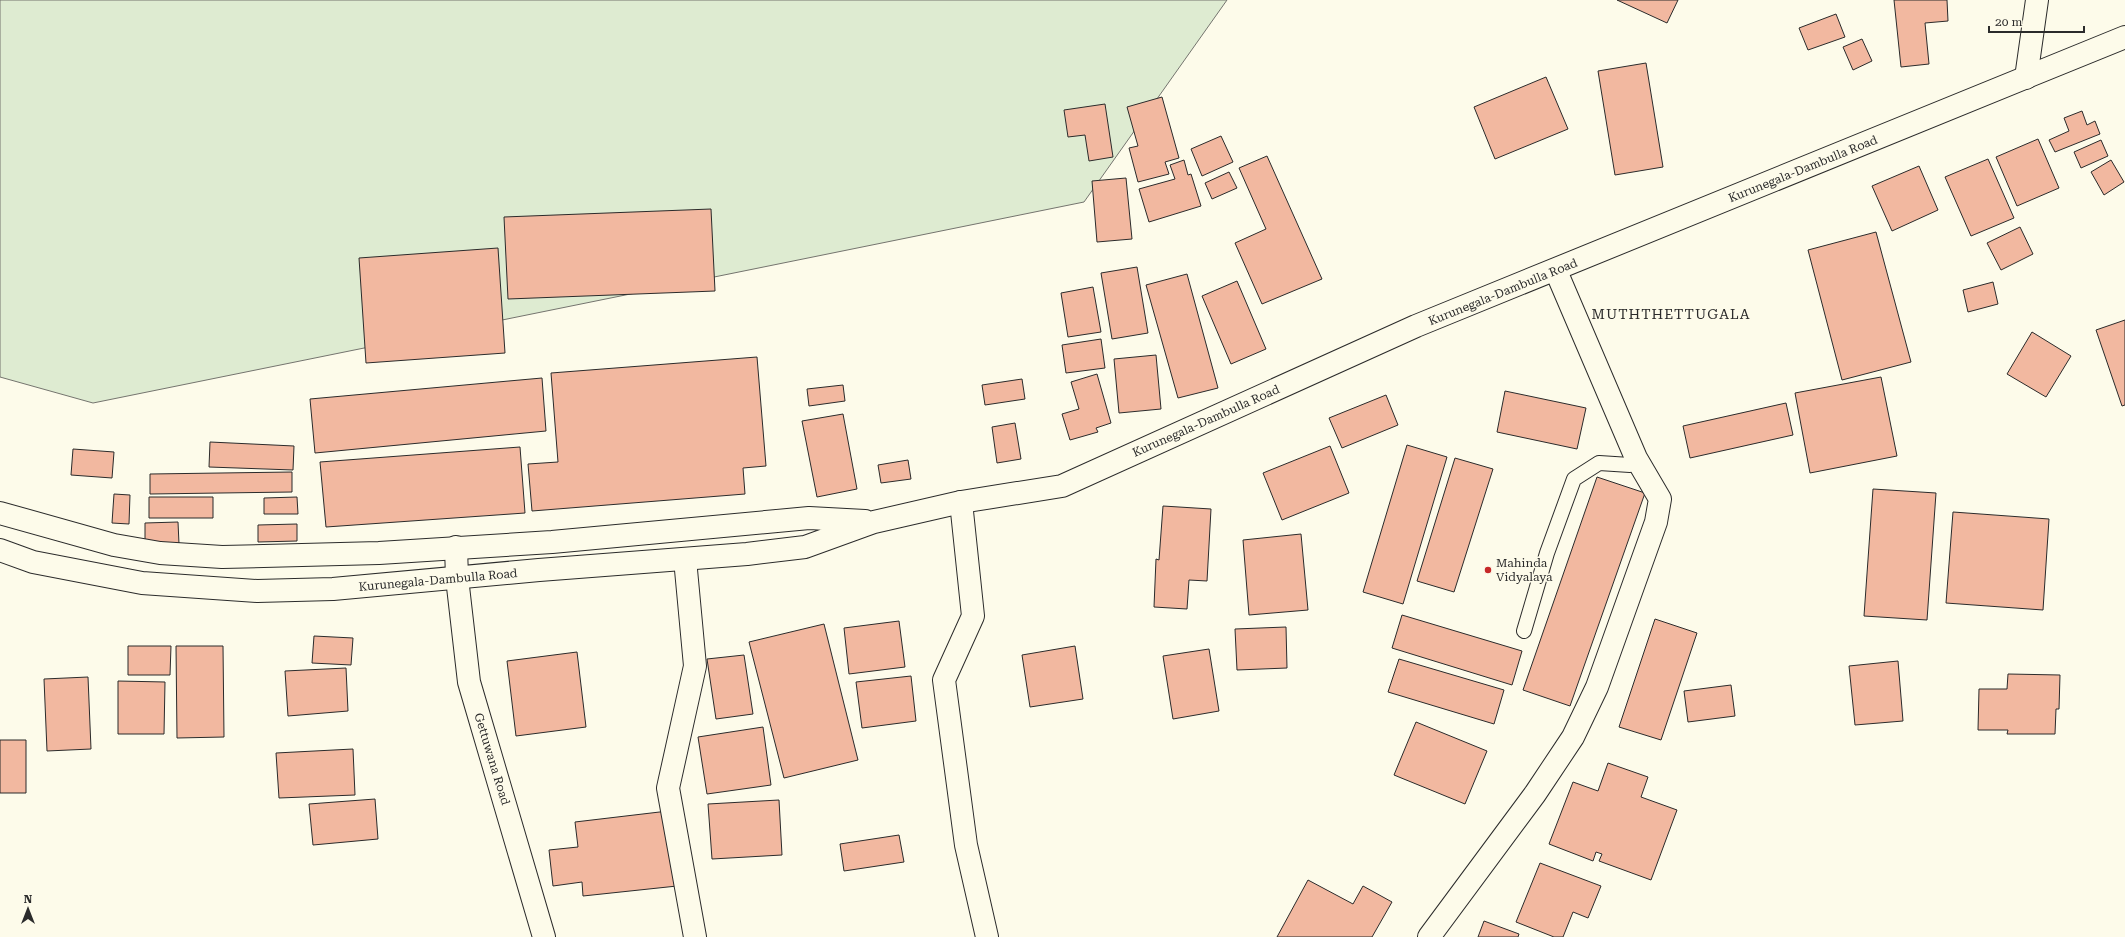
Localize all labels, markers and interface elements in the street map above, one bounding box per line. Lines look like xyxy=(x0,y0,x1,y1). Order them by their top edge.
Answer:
scale bar xyxy=(1989,8,2084,34)
text: 20 m xyxy=(1995,15,2022,29)
street label: Kurunegala-Dambulla Road xyxy=(1726,133,1880,205)
street label: Kurunegala-Dambulla Road xyxy=(1426,256,1580,328)
district label: MUTHTHETTUGALA xyxy=(1592,306,1750,322)
street label: Kurunegala-Dambulla Road xyxy=(1130,382,1282,460)
place label: Mahinda Vidyalaya xyxy=(1496,556,1553,584)
marker: Mahinda Vidyalaya xyxy=(1483,565,1493,575)
street label: Kurunegala-Dambulla Road xyxy=(358,566,518,594)
street label: Gettuwana Road xyxy=(471,711,513,807)
north arrow xyxy=(8,889,48,929)
text: N xyxy=(24,893,33,906)

